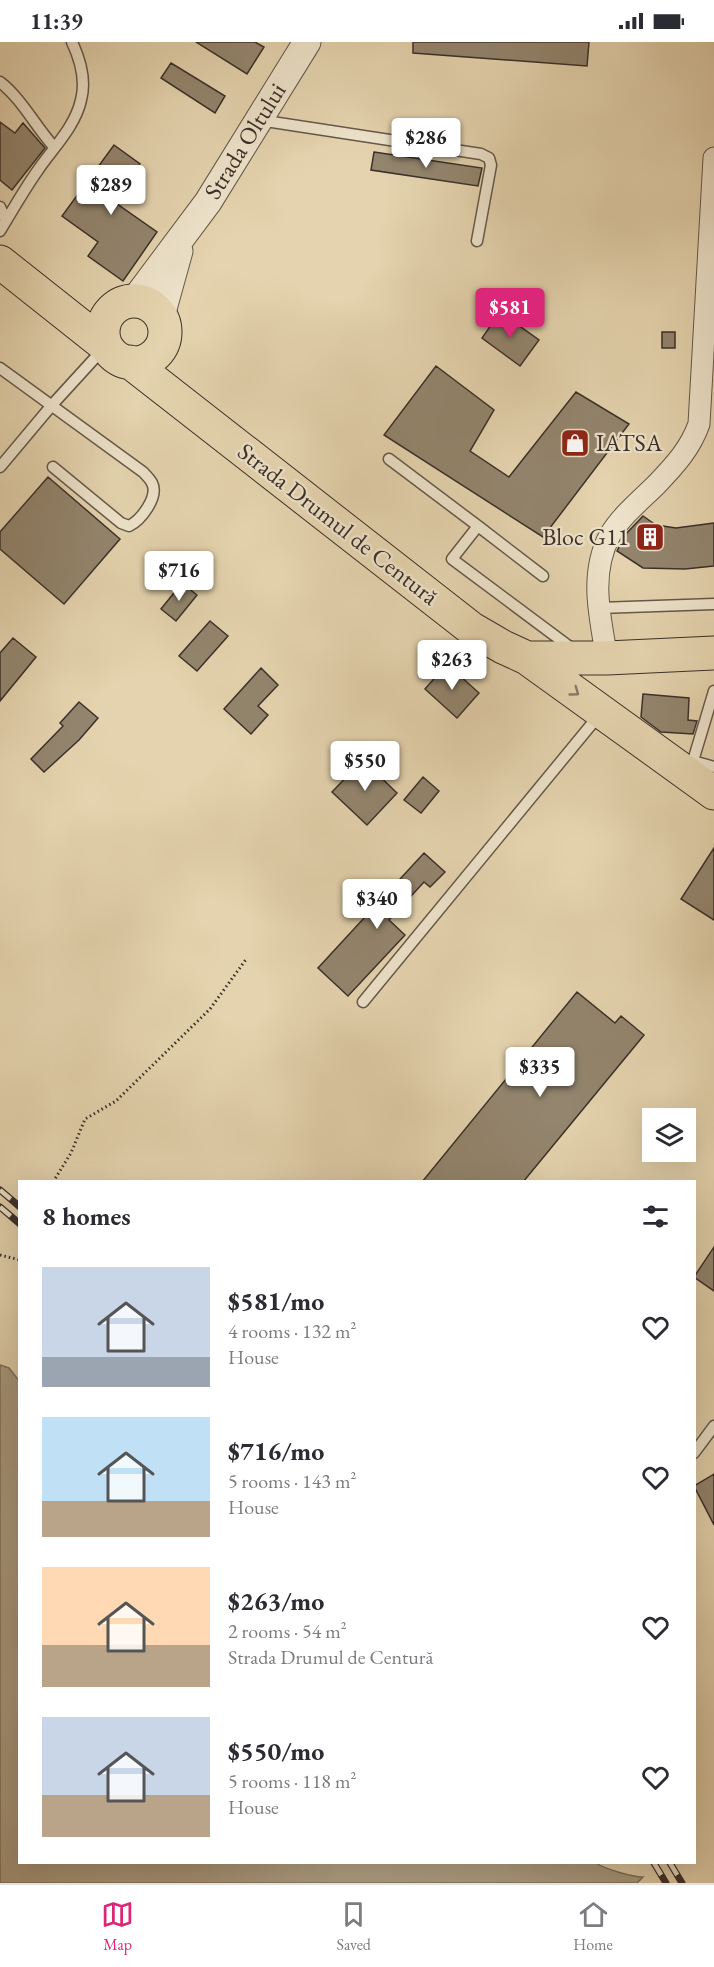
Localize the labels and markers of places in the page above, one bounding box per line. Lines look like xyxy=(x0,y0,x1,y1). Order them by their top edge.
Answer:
pin: $286 xyxy=(390,118,462,169)
pin: $289 xyxy=(75,165,147,216)
pin: $581 xyxy=(474,288,546,339)
shop icon: IATSA xyxy=(559,427,591,459)
place label: IATSA xyxy=(596,427,663,458)
place label: Bloc G11 xyxy=(542,521,629,552)
building icon: Bloc G11 xyxy=(634,521,666,553)
pin: $716 xyxy=(143,551,215,602)
pin: $263 xyxy=(416,640,488,691)
pin: $550 xyxy=(329,741,401,792)
pin: $340 xyxy=(341,879,413,930)
pin: $335 xyxy=(504,1047,576,1098)

